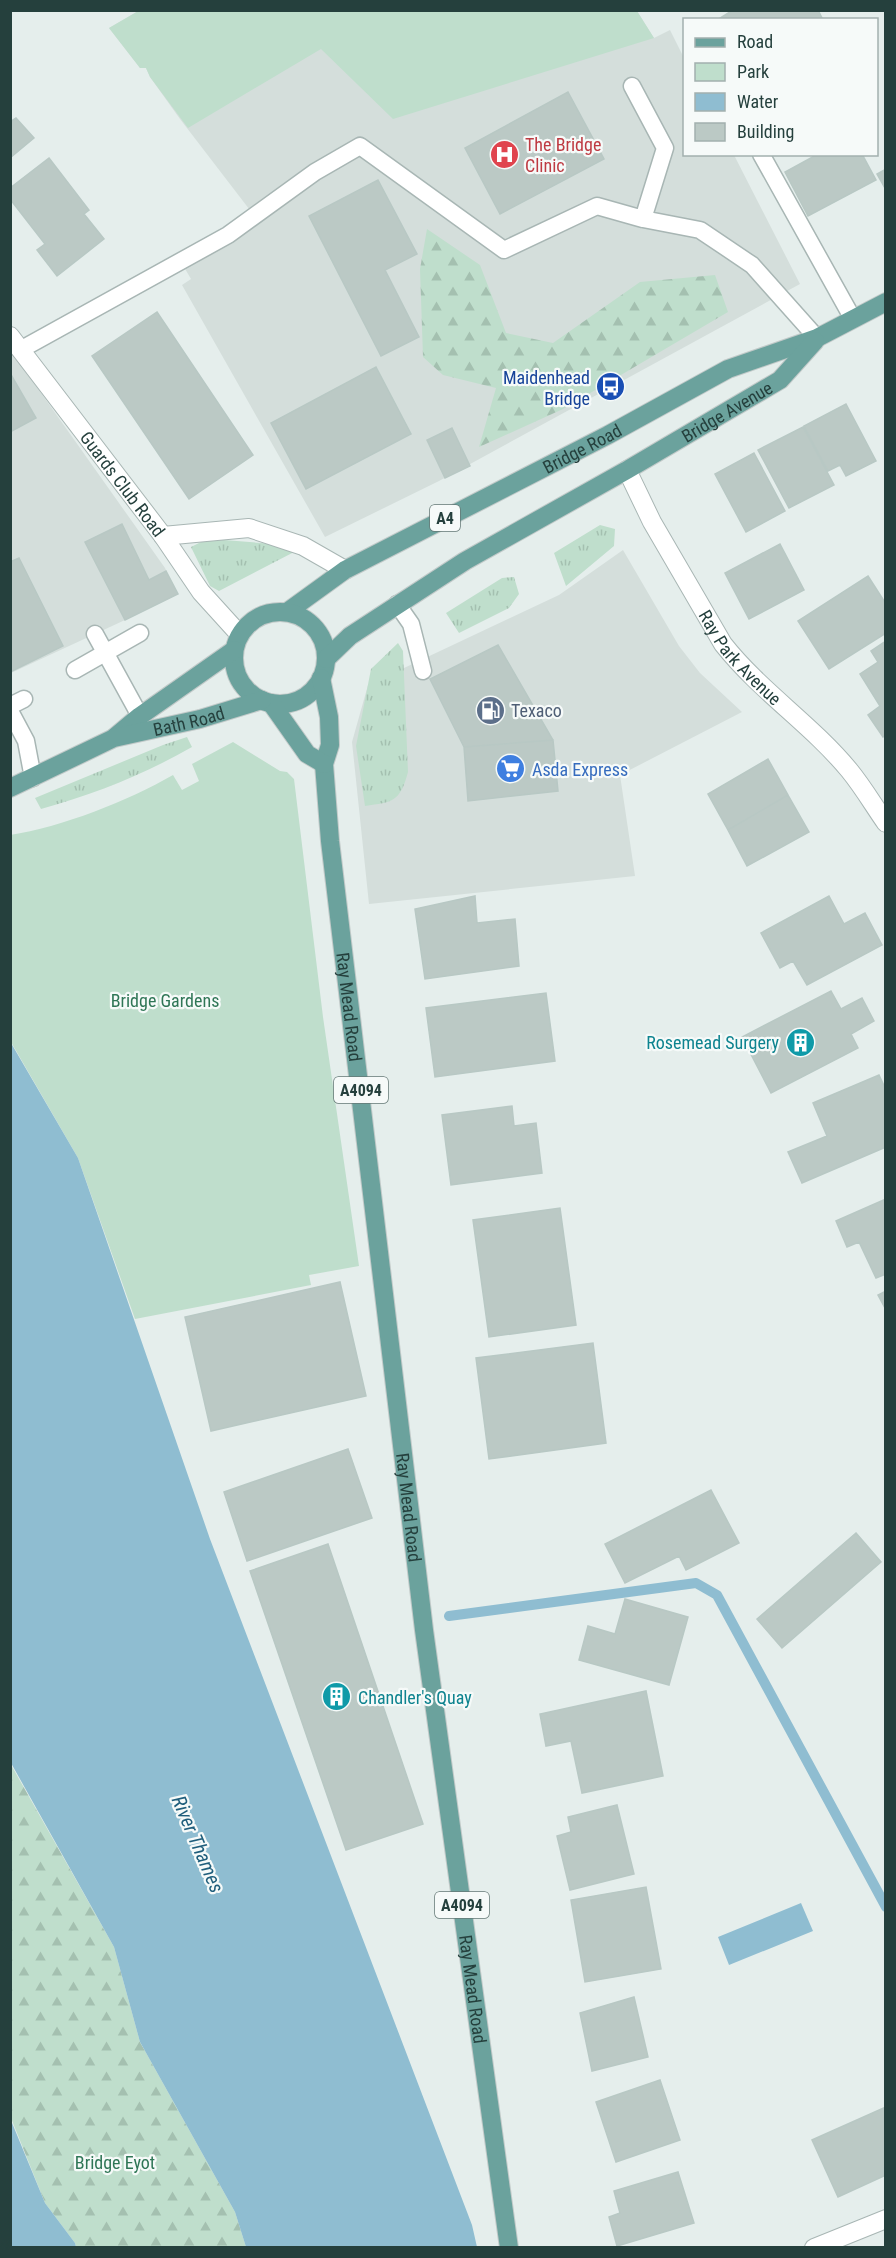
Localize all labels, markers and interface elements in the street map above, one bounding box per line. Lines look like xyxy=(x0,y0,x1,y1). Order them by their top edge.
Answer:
legend xyxy=(683,18,878,156)
text: Road xyxy=(737,31,773,52)
text: Park xyxy=(737,61,769,82)
text: Water xyxy=(737,91,779,112)
text: Building xyxy=(737,121,794,142)
place label: The Bridge Clinic xyxy=(525,134,601,176)
hospital icon: The Bridge Clinic xyxy=(488,138,520,170)
place label: Maidenhead Bridge xyxy=(503,367,590,409)
bus stop icon: Maidenhead Bridge xyxy=(595,371,627,403)
street label: Bridge Avenue xyxy=(678,377,776,446)
street label: Bridge Road xyxy=(539,419,625,477)
street label: Guards Club Road xyxy=(76,427,170,540)
road number: A4 xyxy=(430,505,460,531)
street label: Ray Park Avenue xyxy=(695,606,786,709)
fuel station icon: Texaco xyxy=(474,694,506,726)
place label: Texaco xyxy=(511,700,562,721)
street label: Bath Road xyxy=(151,702,227,740)
supermarket icon: Asda Express xyxy=(495,753,527,785)
place label: Asda Express xyxy=(532,759,628,780)
street label: Ray Mead Road xyxy=(333,951,367,1063)
park label: Bridge Gardens xyxy=(111,990,219,1011)
building icon: Rosemead Surgery xyxy=(784,1026,816,1058)
place label: Rosemead Surgery xyxy=(646,1032,779,1053)
road number: A4094 xyxy=(334,1077,388,1103)
street label: Ray Mead Road xyxy=(392,1452,426,1563)
building icon: Chandler's Quay xyxy=(321,1681,353,1713)
place label: Chandler's Quay xyxy=(358,1687,472,1708)
water label: River Thames xyxy=(167,1792,229,1896)
road number: A4094 xyxy=(435,1892,489,1918)
street label: Ray Mead Road xyxy=(456,1933,491,2045)
park label: Bridge Eyot xyxy=(75,2152,155,2173)

